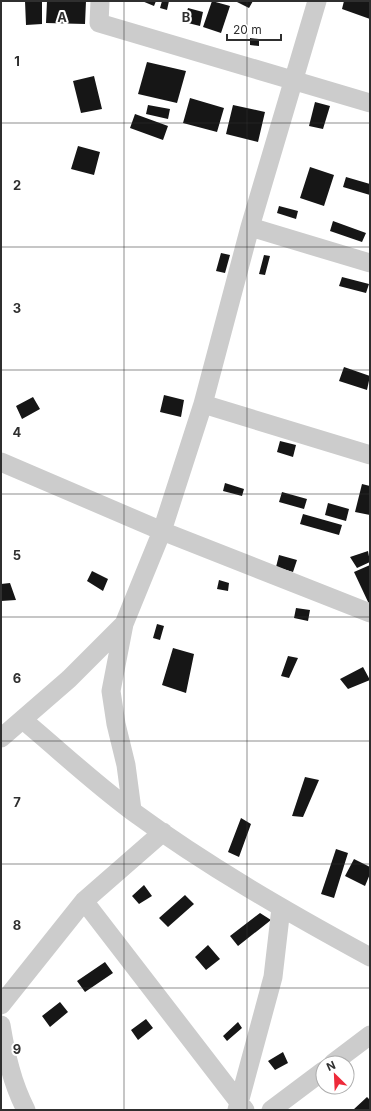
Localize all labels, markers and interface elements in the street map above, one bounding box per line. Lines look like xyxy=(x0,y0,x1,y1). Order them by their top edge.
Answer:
text: A xyxy=(57,9,67,25)
text: B xyxy=(182,9,191,25)
scale bar xyxy=(227,16,281,42)
text: 20 m xyxy=(233,22,262,37)
text: 1 xyxy=(14,53,20,69)
text: 2 xyxy=(13,177,21,193)
text: 3 xyxy=(13,300,21,316)
text: 4 xyxy=(13,424,22,440)
text: 5 xyxy=(13,547,21,563)
text: 6 xyxy=(13,670,21,686)
text: 7 xyxy=(13,794,21,810)
text: 8 xyxy=(13,917,21,933)
text: 9 xyxy=(13,1041,21,1057)
north arrow xyxy=(315,1055,355,1095)
text: N xyxy=(324,1058,338,1074)

